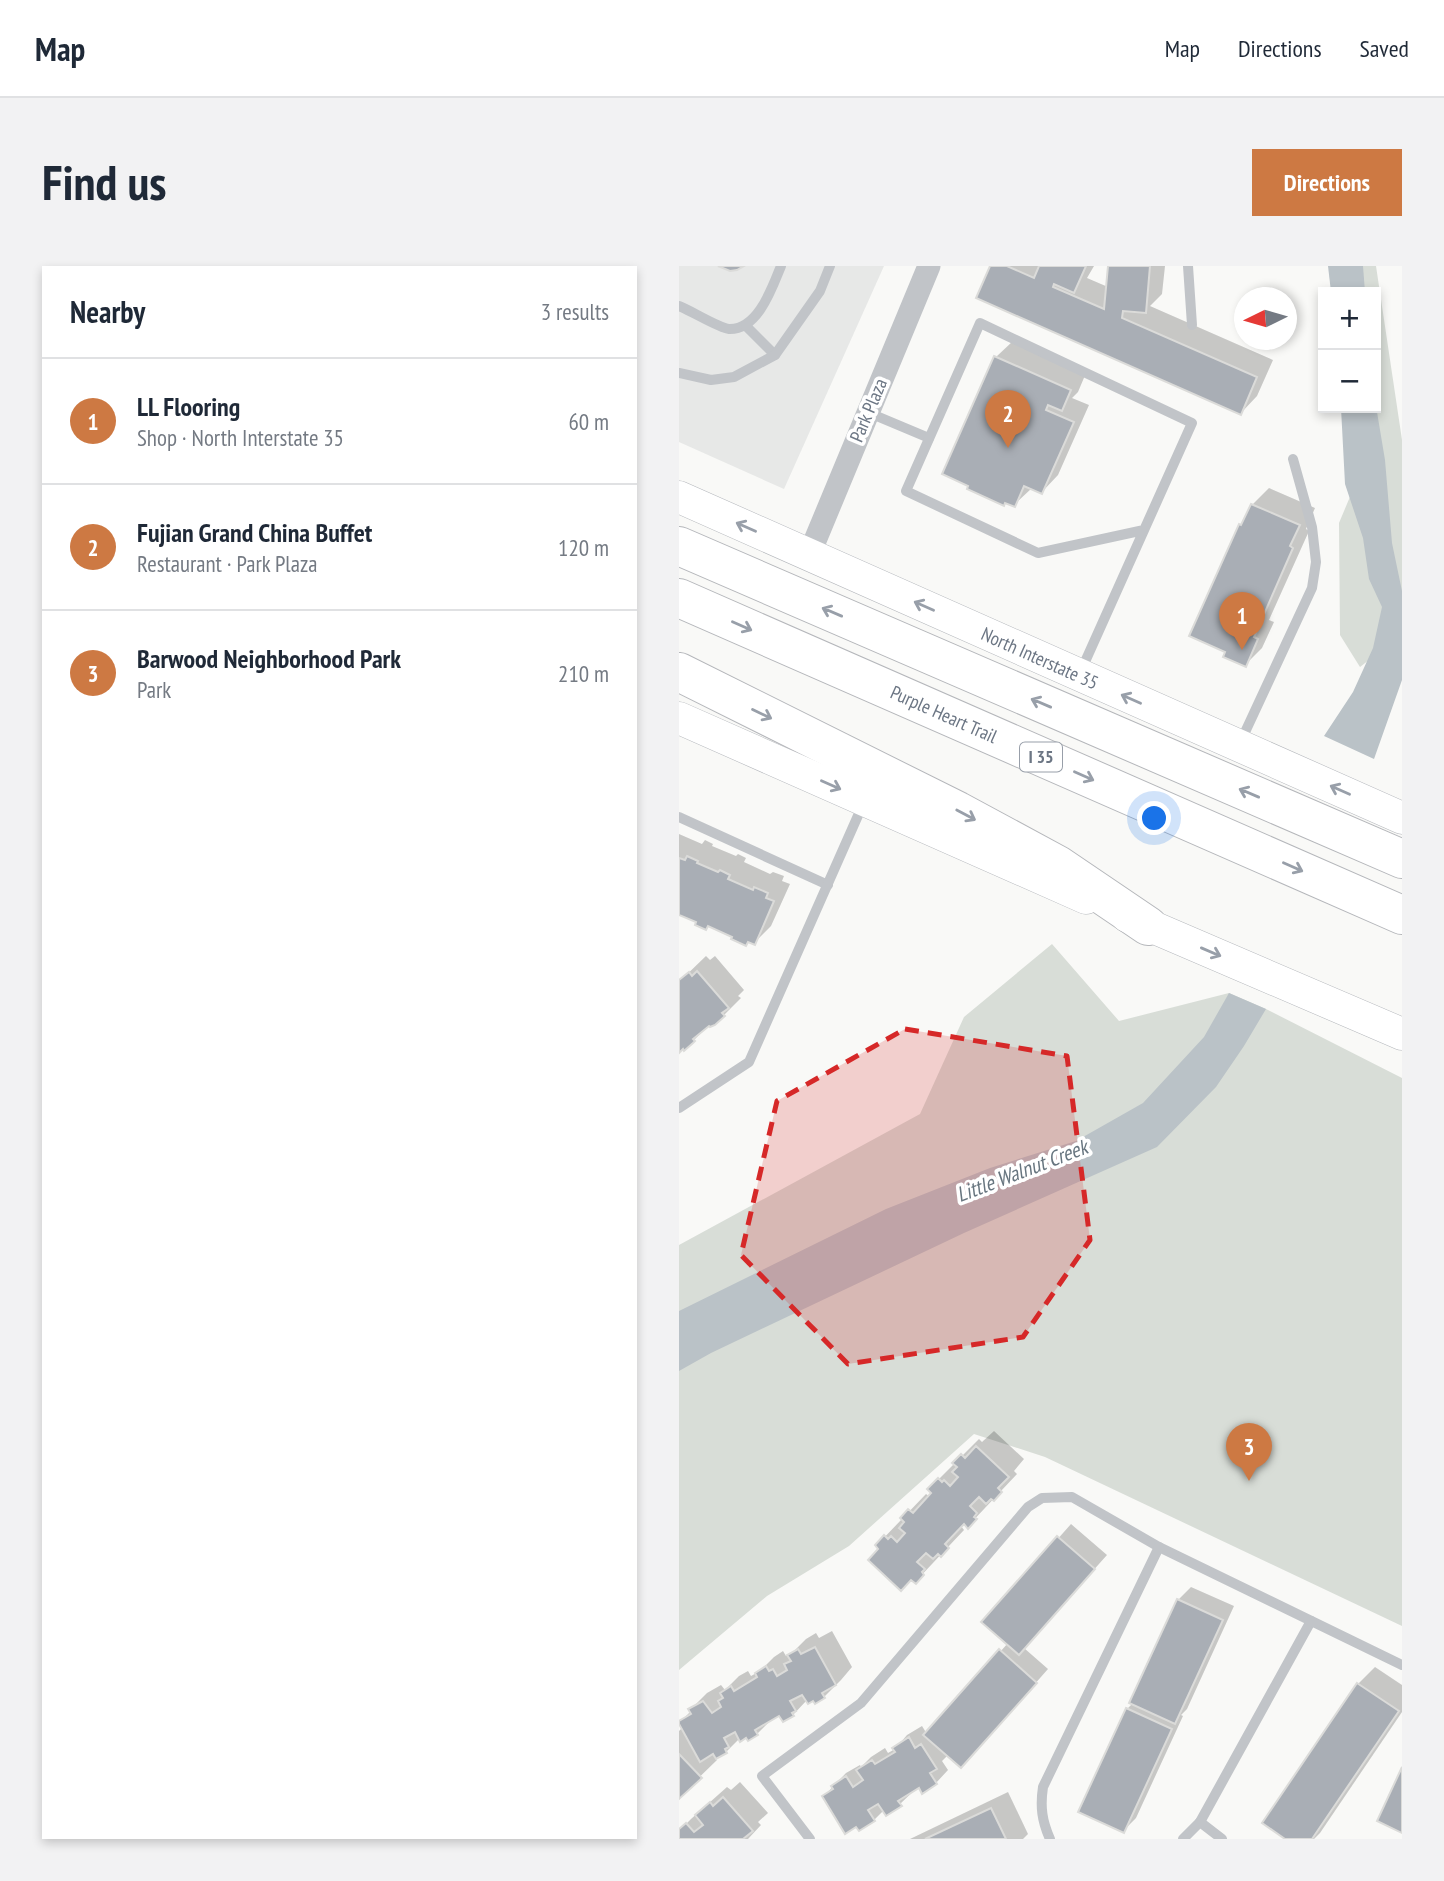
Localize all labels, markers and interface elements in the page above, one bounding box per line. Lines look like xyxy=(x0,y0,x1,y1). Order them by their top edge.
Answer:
text: Map xyxy=(35,27,85,70)
text: Map xyxy=(1165,33,1200,64)
text: Directions xyxy=(1238,33,1322,64)
text: Saved xyxy=(1360,33,1409,64)
button: Directions xyxy=(1252,149,1402,216)
text: Find us xyxy=(42,150,166,214)
north arrow xyxy=(1234,287,1297,350)
map controls xyxy=(1318,287,1381,413)
button: + xyxy=(1318,287,1381,350)
text: Nearby xyxy=(70,292,145,331)
text: 3 results xyxy=(541,297,609,326)
button: − xyxy=(1318,350,1381,413)
street label: Park Plaza xyxy=(844,375,892,445)
text: LL Flooring xyxy=(137,390,240,423)
pin: 2 xyxy=(985,390,1031,448)
text: 1 xyxy=(88,407,99,436)
text: 60 m xyxy=(568,407,609,436)
text: Shop · North Interstate 35 xyxy=(137,423,344,452)
text: Fujian Grand China Buffet xyxy=(137,516,372,549)
one-way arrow xyxy=(736,520,758,533)
text: 2 xyxy=(88,533,99,562)
text: 120 m xyxy=(558,533,609,562)
text: Restaurant · Park Plaza xyxy=(137,549,317,578)
pin: 1 xyxy=(1219,592,1265,650)
one-way arrow xyxy=(913,599,935,612)
one-way arrow xyxy=(822,605,843,618)
one-way arrow xyxy=(730,620,752,633)
street label: North Interstate 35 xyxy=(978,621,1102,695)
text: Barwood Neighborhood Park xyxy=(137,642,401,675)
text: 3 xyxy=(88,659,99,688)
text: 210 m xyxy=(558,659,609,688)
text: Park xyxy=(137,675,171,704)
street label: Purple Heart Trail xyxy=(887,680,1002,748)
one-way arrow xyxy=(1121,692,1143,705)
one-way arrow xyxy=(1031,695,1052,708)
one-way arrow xyxy=(751,707,772,721)
road number: I 35 xyxy=(1020,742,1062,771)
one-way arrow xyxy=(1073,770,1095,783)
one-way arrow xyxy=(820,779,841,792)
one-way arrow xyxy=(1329,783,1351,796)
one-way arrow xyxy=(1239,786,1261,799)
your location xyxy=(1137,801,1171,835)
one-way arrow xyxy=(955,809,976,822)
one-way arrow xyxy=(1282,861,1303,874)
one-way arrow xyxy=(1199,947,1221,960)
water label: Little Walnut Creek xyxy=(952,1132,1094,1208)
pin: 3 xyxy=(1226,1423,1272,1481)

